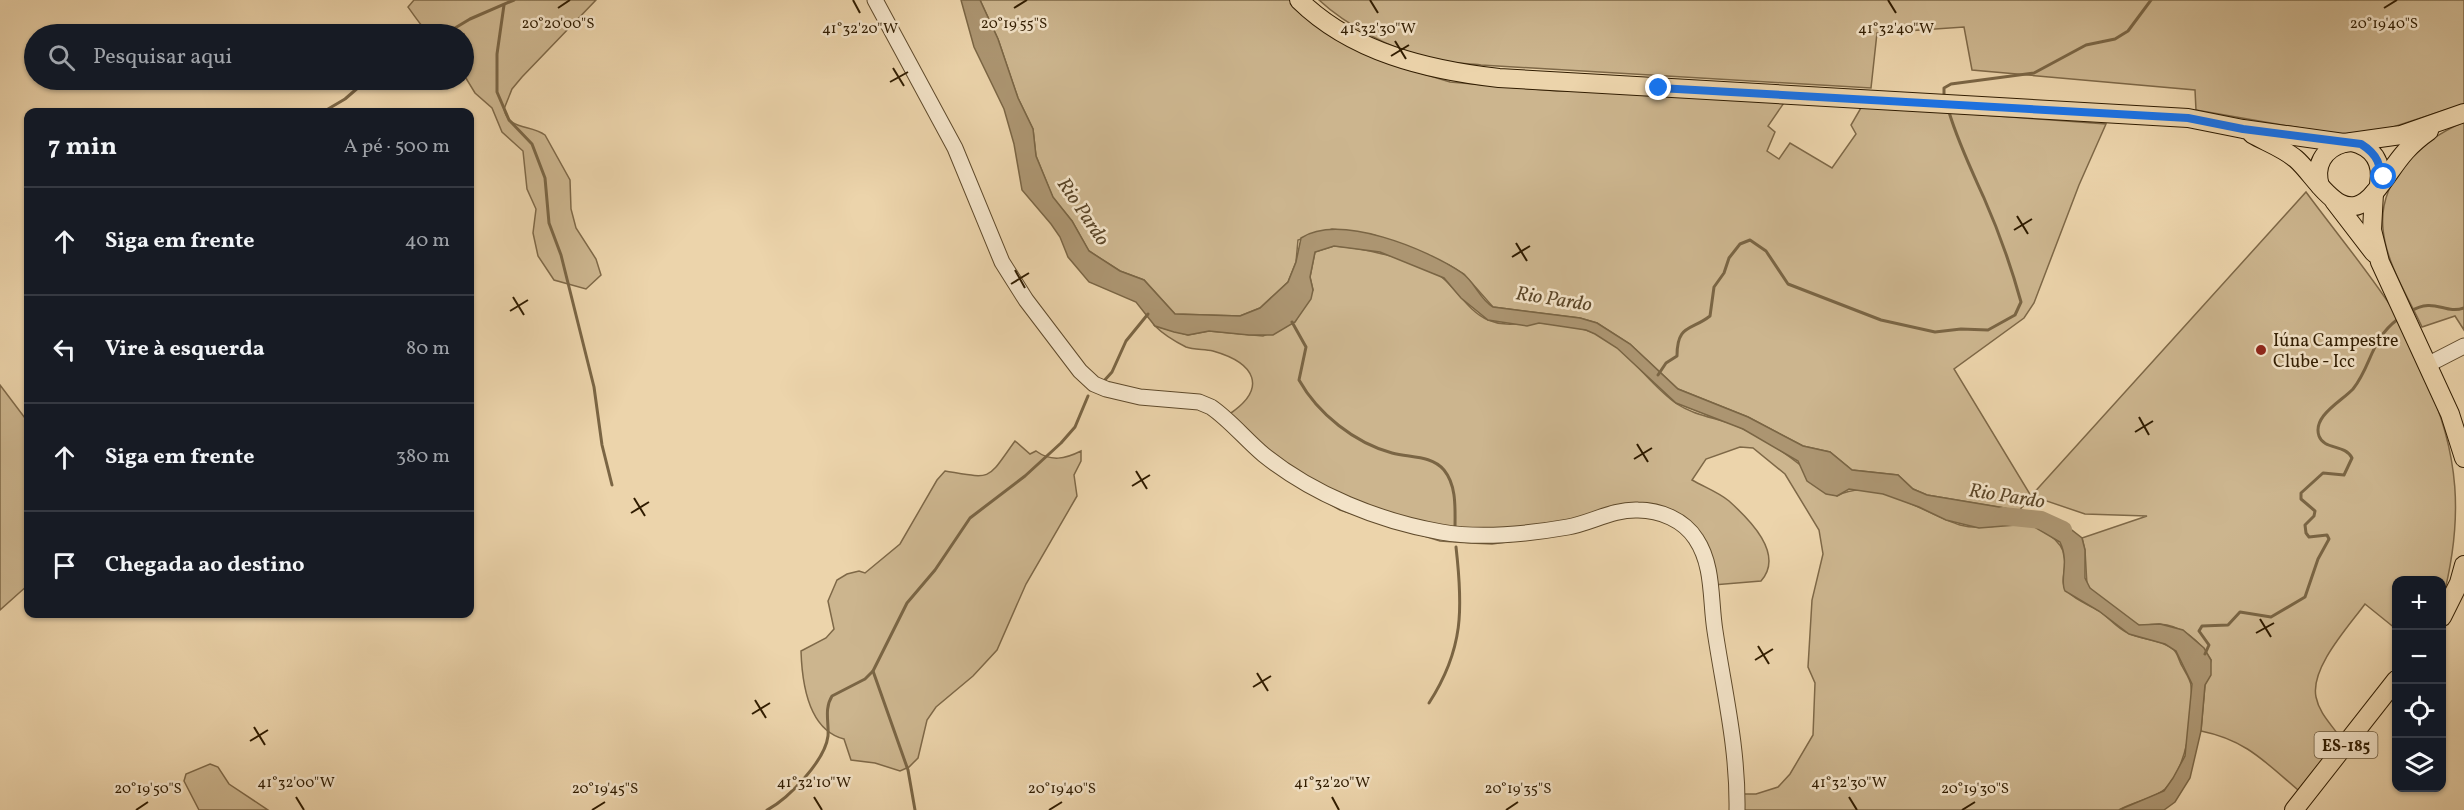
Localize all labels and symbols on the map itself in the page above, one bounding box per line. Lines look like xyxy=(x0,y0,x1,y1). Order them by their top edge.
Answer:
text: 20°20'00"S xyxy=(522,14,594,35)
text: 20°19'55"S xyxy=(981,14,1047,35)
text: 20°19'40"S xyxy=(2350,14,2418,35)
text: 41°32'20"W xyxy=(822,19,898,40)
text: 41°32'30"W xyxy=(1340,19,1416,40)
text: 41°32'40"W xyxy=(1858,19,1934,40)
route end xyxy=(1645,74,1671,100)
route start xyxy=(2370,163,2396,189)
water label: Rio Pardo xyxy=(1049,173,1115,252)
water label: Rio Pardo xyxy=(1514,280,1594,320)
place label: Iúna Campestre Clube - Icc xyxy=(2273,329,2398,375)
marker: Iúna Campestre Clube - Icc xyxy=(2254,343,2268,357)
water label: Rio Pardo xyxy=(1967,477,2047,517)
road number: ES-185 xyxy=(2314,732,2378,758)
text: 41°32'00"W xyxy=(257,773,335,794)
text: 41°32'10"W xyxy=(777,773,851,794)
text: 41°32'20"W xyxy=(1294,773,1370,794)
text: 41°32'30"W xyxy=(1811,773,1887,794)
text: 20°19'50"S xyxy=(114,779,182,800)
text: 20°19'45"S xyxy=(572,779,638,800)
text: 20°19'40"S xyxy=(1028,779,1096,800)
text: 20°19'35"S xyxy=(1485,779,1552,800)
text: 20°19'30"S xyxy=(1941,779,2009,800)

